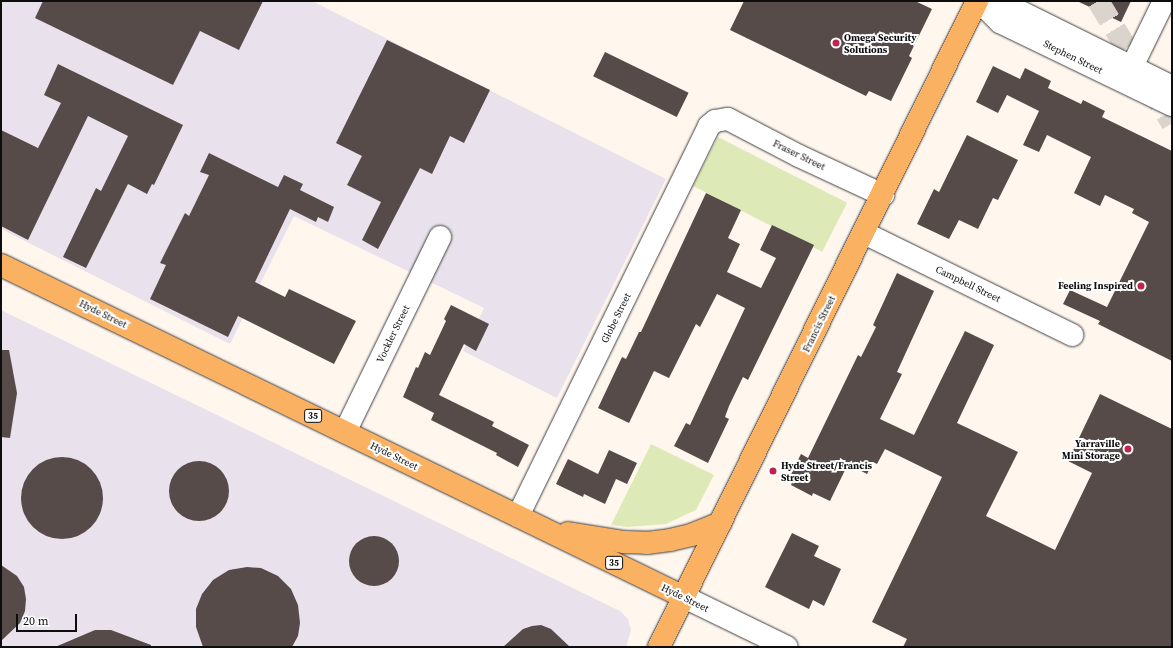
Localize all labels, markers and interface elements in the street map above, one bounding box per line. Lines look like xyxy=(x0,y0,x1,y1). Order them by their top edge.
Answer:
place label: Omega Security Solutions xyxy=(844,31,917,54)
marker: Omega Security Solutions xyxy=(831,38,841,48)
street label: Stephen Street xyxy=(1041,38,1105,76)
street label: Fraser Street xyxy=(771,137,827,173)
street label: Campbell Street xyxy=(934,263,1002,305)
place label: Feeling Inspired xyxy=(1058,280,1133,292)
marker: Feeling Inspired xyxy=(1136,281,1146,291)
street label: Globe Street xyxy=(599,291,633,345)
street label: Francis Street xyxy=(800,294,838,354)
street label: Hyde Street xyxy=(77,297,129,331)
street label: Vockler Street xyxy=(374,303,412,365)
road number: 35 xyxy=(304,409,322,423)
place label: Yarraville Mini Storage xyxy=(1062,437,1120,460)
street label: Hyde Street xyxy=(368,439,420,473)
marker: Yarraville Mini Storage xyxy=(1123,444,1133,454)
place label: Hyde Street/Francis Street xyxy=(781,459,872,482)
marker: Hyde Street/Francis Street xyxy=(768,466,778,476)
road number: 35 xyxy=(605,556,623,570)
street label: Hyde Street xyxy=(659,581,711,615)
scale bar xyxy=(18,606,79,632)
text: 20 m xyxy=(23,613,49,629)

